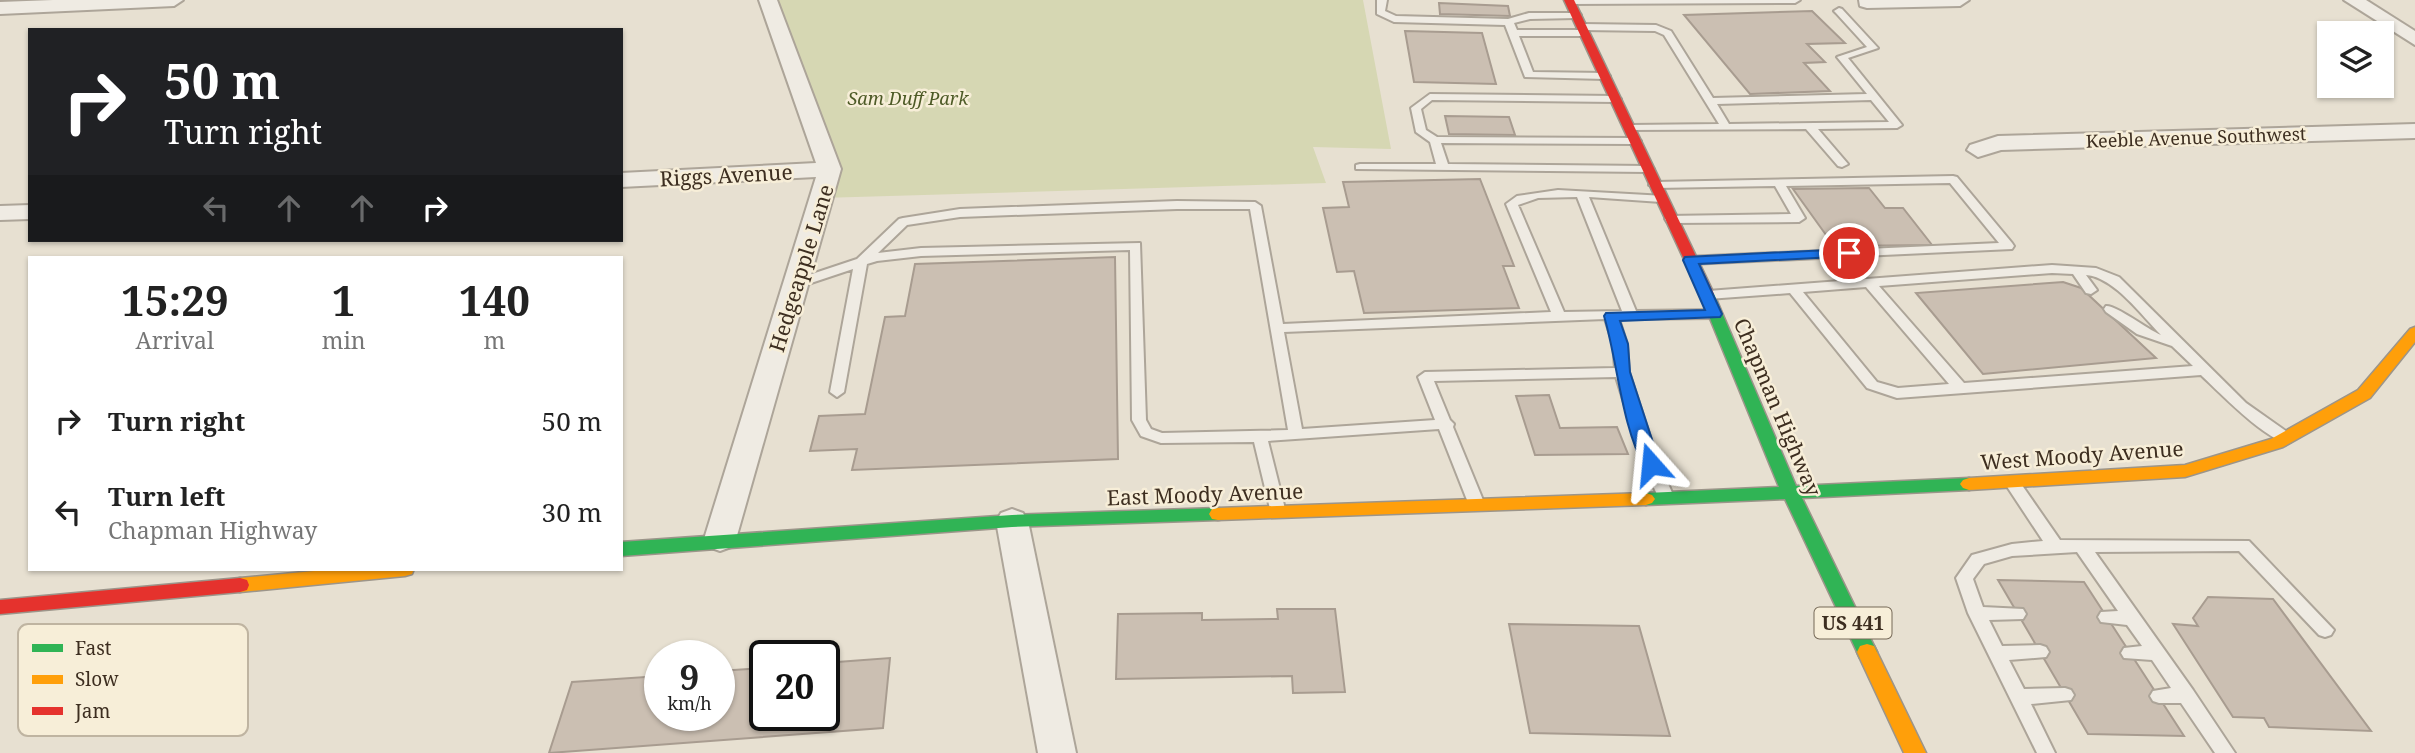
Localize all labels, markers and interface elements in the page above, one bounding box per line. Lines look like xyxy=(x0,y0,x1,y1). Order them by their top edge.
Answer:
map controls xyxy=(2317,21,2394,98)
button: layers xyxy=(2317,21,2394,98)
text: 50 m xyxy=(164,47,280,113)
icon: right xyxy=(49,56,140,147)
park label: Sam Duff Park xyxy=(848,86,969,110)
text: Turn right xyxy=(164,110,322,153)
street label: Keeble Avenue Southwest xyxy=(2085,121,2307,153)
street label: Riggs Avenue xyxy=(659,158,793,192)
street label: Hedgeapple Lane xyxy=(762,181,840,355)
icon: left xyxy=(197,189,235,227)
icon: ahead xyxy=(270,189,308,227)
icon: ahead xyxy=(343,189,381,227)
icon: right xyxy=(416,189,454,227)
pin xyxy=(1819,223,1879,283)
icon: arrive xyxy=(1830,234,1868,272)
text: 15:29 xyxy=(121,271,229,328)
text: 1 xyxy=(332,271,356,328)
text: 140 xyxy=(459,271,530,328)
street label: Chapman Highway xyxy=(1728,314,1828,500)
text: Arrival xyxy=(136,324,214,356)
text: min xyxy=(322,324,366,356)
text: m xyxy=(483,324,505,356)
icon: right xyxy=(49,402,87,440)
text: Turn right xyxy=(108,403,245,439)
text: 50 m xyxy=(542,403,602,439)
position arrow xyxy=(1614,427,1688,501)
street label: West Moody Avenue xyxy=(1980,434,2184,476)
street label: East Moody Avenue xyxy=(1106,477,1304,511)
text: Turn left xyxy=(108,478,225,514)
icon: left xyxy=(49,493,87,531)
text: 30 m xyxy=(542,494,602,530)
text: Chapman Highway xyxy=(108,514,317,546)
road number: US 441 xyxy=(1814,608,1892,638)
legend xyxy=(18,624,248,736)
text: Fast xyxy=(75,635,112,661)
speed limit sign: 20 xyxy=(749,640,840,731)
text: 9 xyxy=(680,653,699,700)
text: Slow xyxy=(75,666,119,692)
text: km/h xyxy=(667,691,712,715)
text: Jam xyxy=(74,698,110,724)

